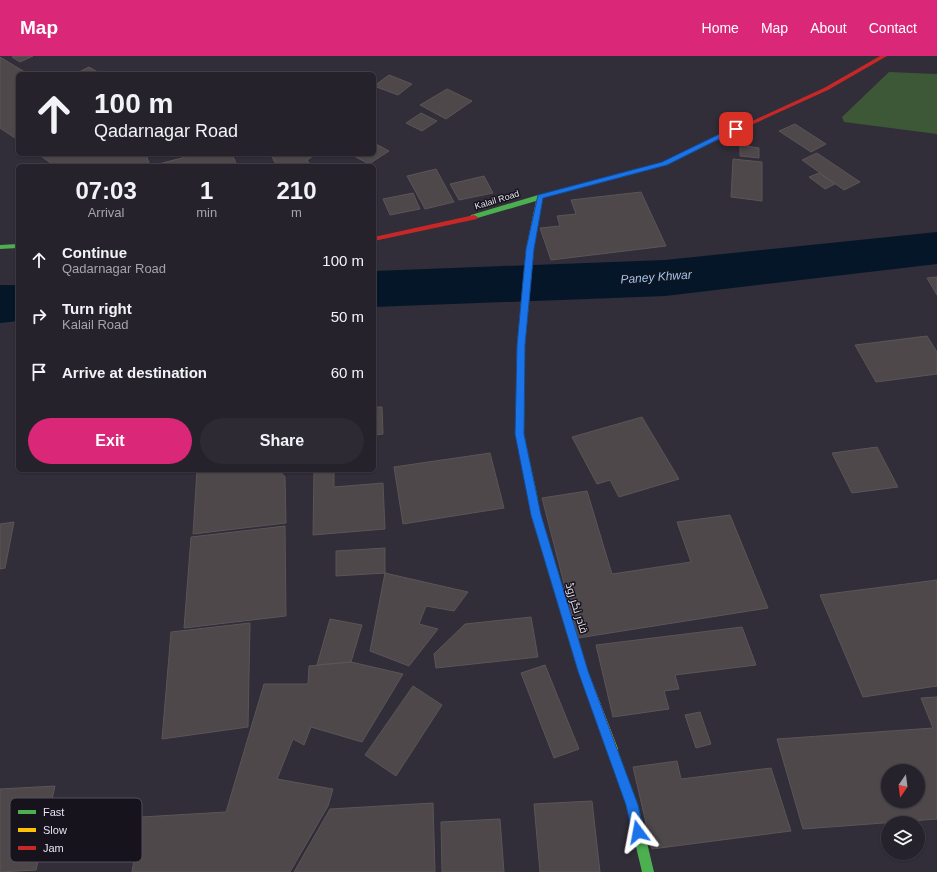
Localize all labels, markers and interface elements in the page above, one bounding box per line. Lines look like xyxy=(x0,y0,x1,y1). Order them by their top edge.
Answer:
text: Map xyxy=(20,17,58,38)
text: Home xyxy=(702,20,739,36)
text: Map xyxy=(761,20,788,36)
text: About xyxy=(810,20,847,36)
text: Contact xyxy=(869,20,917,36)
icon: ahead xyxy=(28,88,80,140)
text: 100 m xyxy=(94,88,173,119)
pin xyxy=(719,112,753,146)
icon: arrive xyxy=(725,118,747,140)
text: Qadarnagar Road xyxy=(94,121,238,141)
text: 07:03 xyxy=(75,177,137,204)
text: 1 xyxy=(200,177,213,204)
text: 210 xyxy=(277,177,317,204)
street label: Kalail Road xyxy=(474,188,520,212)
text: Arrival xyxy=(88,205,125,220)
text: min xyxy=(196,205,217,220)
text: m xyxy=(291,205,302,220)
text: Continue xyxy=(62,244,127,261)
icon: ahead xyxy=(28,249,50,271)
text: 100 m xyxy=(322,252,364,269)
text: Qadarnagar Road xyxy=(62,261,166,276)
water label: Paney Khwar xyxy=(620,267,693,286)
text: Turn right xyxy=(62,300,132,317)
icon: right xyxy=(28,305,50,327)
text: 50 m xyxy=(331,308,364,325)
text: Kalail Road xyxy=(62,317,129,332)
icon: arrive xyxy=(28,361,50,383)
text: Arrive at destination xyxy=(62,364,207,381)
text: 60 m xyxy=(331,364,364,381)
button: Exit xyxy=(28,418,192,464)
button: Share xyxy=(200,418,364,464)
street label: قادر نگر روڈ xyxy=(563,581,590,635)
north arrow xyxy=(881,764,925,808)
map controls xyxy=(881,764,925,860)
legend xyxy=(10,798,142,862)
text: Fast xyxy=(43,806,64,818)
position arrow xyxy=(617,811,659,853)
button: layers xyxy=(881,816,925,860)
text: Slow xyxy=(43,824,67,836)
text: Jam xyxy=(43,842,64,854)

